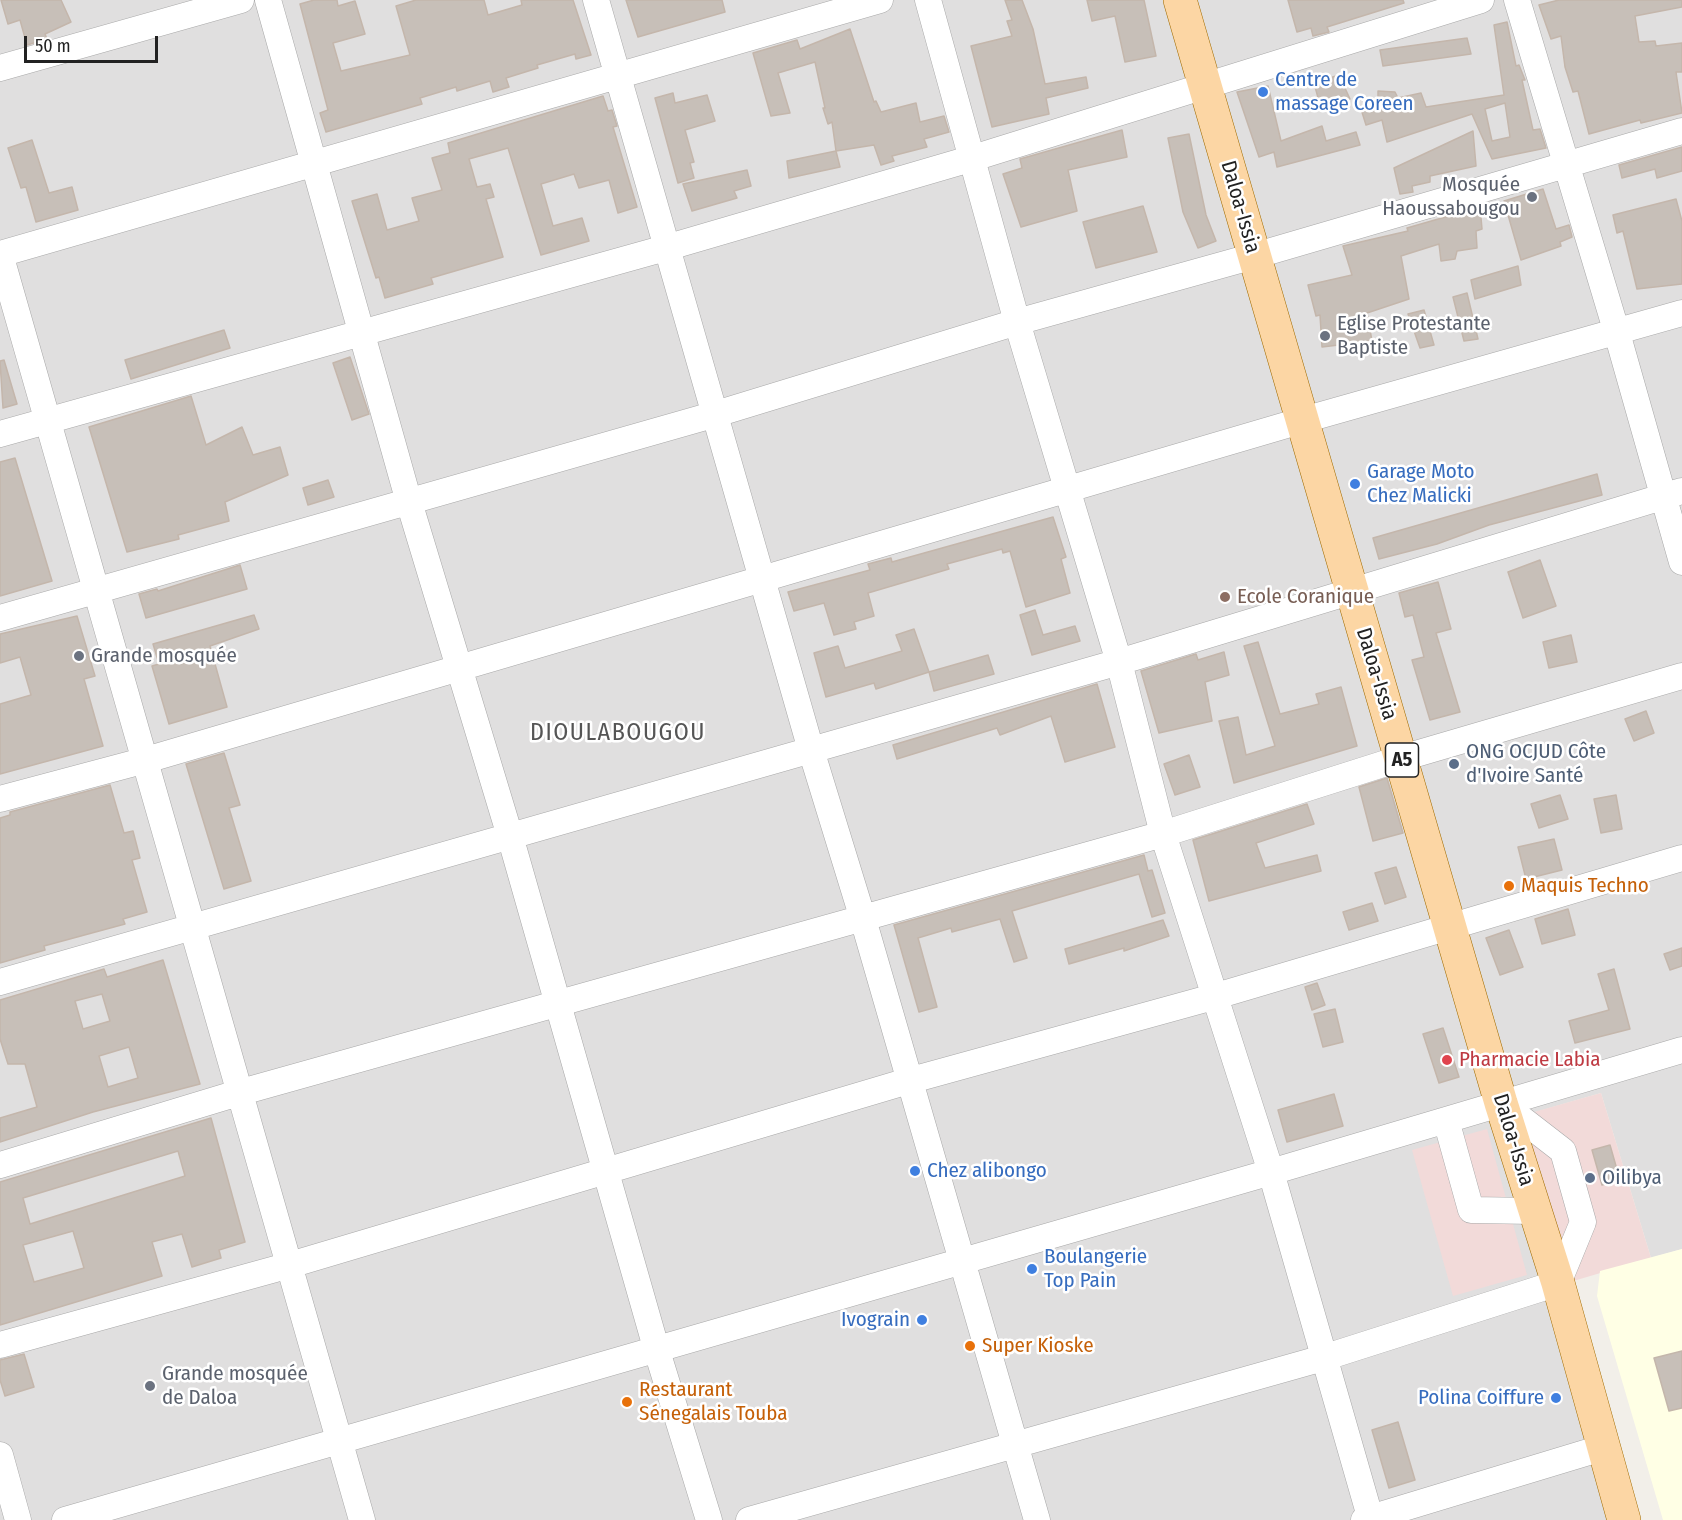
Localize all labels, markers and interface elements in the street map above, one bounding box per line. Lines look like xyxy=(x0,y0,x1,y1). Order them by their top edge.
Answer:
scale bar xyxy=(27,24,160,62)
text: 50 m xyxy=(35,35,71,57)
place label: Centre de massage Coreen xyxy=(1275,67,1414,117)
marker: Centre de massage Coreen xyxy=(1256,85,1270,99)
street label: Daloa-Issia xyxy=(1215,158,1265,256)
place label: Mosquée Haoussabougou xyxy=(1382,172,1520,222)
marker: Mosquée Haoussabougou xyxy=(1525,190,1539,204)
place label: Eglise Protestante Baptiste xyxy=(1337,311,1491,361)
marker: Eglise Protestante Baptiste xyxy=(1318,329,1332,343)
place label: Garage Moto Chez Malicki xyxy=(1367,459,1474,509)
marker: Garage Moto Chez Malicki xyxy=(1348,477,1362,491)
place label: Ecole Coranique xyxy=(1237,584,1374,610)
marker: Ecole Coranique xyxy=(1218,590,1232,604)
street label: Daloa-Issia xyxy=(1350,625,1402,723)
place label: Grande mosquée xyxy=(91,643,237,669)
marker: Grande mosquée xyxy=(72,649,86,663)
district label: DIOULABOUGOU xyxy=(530,719,706,747)
place label: ONG OCJUD Côte d'Ivoire Santé xyxy=(1466,739,1606,789)
road number: A5 xyxy=(1386,743,1418,777)
marker: ONG OCJUD Côte d'Ivoire Santé xyxy=(1447,757,1461,771)
place label: Maquis Techno xyxy=(1521,873,1649,899)
marker: Maquis Techno xyxy=(1502,879,1516,893)
place label: Pharmacie Labia xyxy=(1459,1047,1600,1073)
marker: Pharmacie Labia xyxy=(1440,1053,1454,1067)
street label: Daloa-Issia xyxy=(1487,1091,1539,1189)
place label: Chez alibongo xyxy=(927,1158,1047,1184)
marker: Chez alibongo xyxy=(908,1164,922,1178)
place label: Oilibya xyxy=(1602,1165,1662,1191)
marker: Oilibya xyxy=(1583,1171,1597,1185)
place label: Boulangerie Top Pain xyxy=(1044,1244,1147,1294)
marker: Boulangerie Top Pain xyxy=(1025,1262,1039,1276)
place label: Ivograin xyxy=(841,1307,910,1333)
marker: Ivograin xyxy=(915,1313,929,1327)
place label: Super Kioske xyxy=(982,1333,1094,1359)
marker: Super Kioske xyxy=(963,1339,977,1353)
place label: Grande mosquée de Daloa xyxy=(162,1361,308,1411)
place label: Restaurant Sénegalais Touba xyxy=(639,1377,788,1427)
marker: Grande mosquée de Daloa xyxy=(143,1379,157,1393)
place label: Polina Coiffure xyxy=(1418,1385,1544,1411)
marker: Polina Coiffure xyxy=(1549,1391,1563,1405)
marker: Restaurant Sénegalais Touba xyxy=(620,1395,634,1409)

